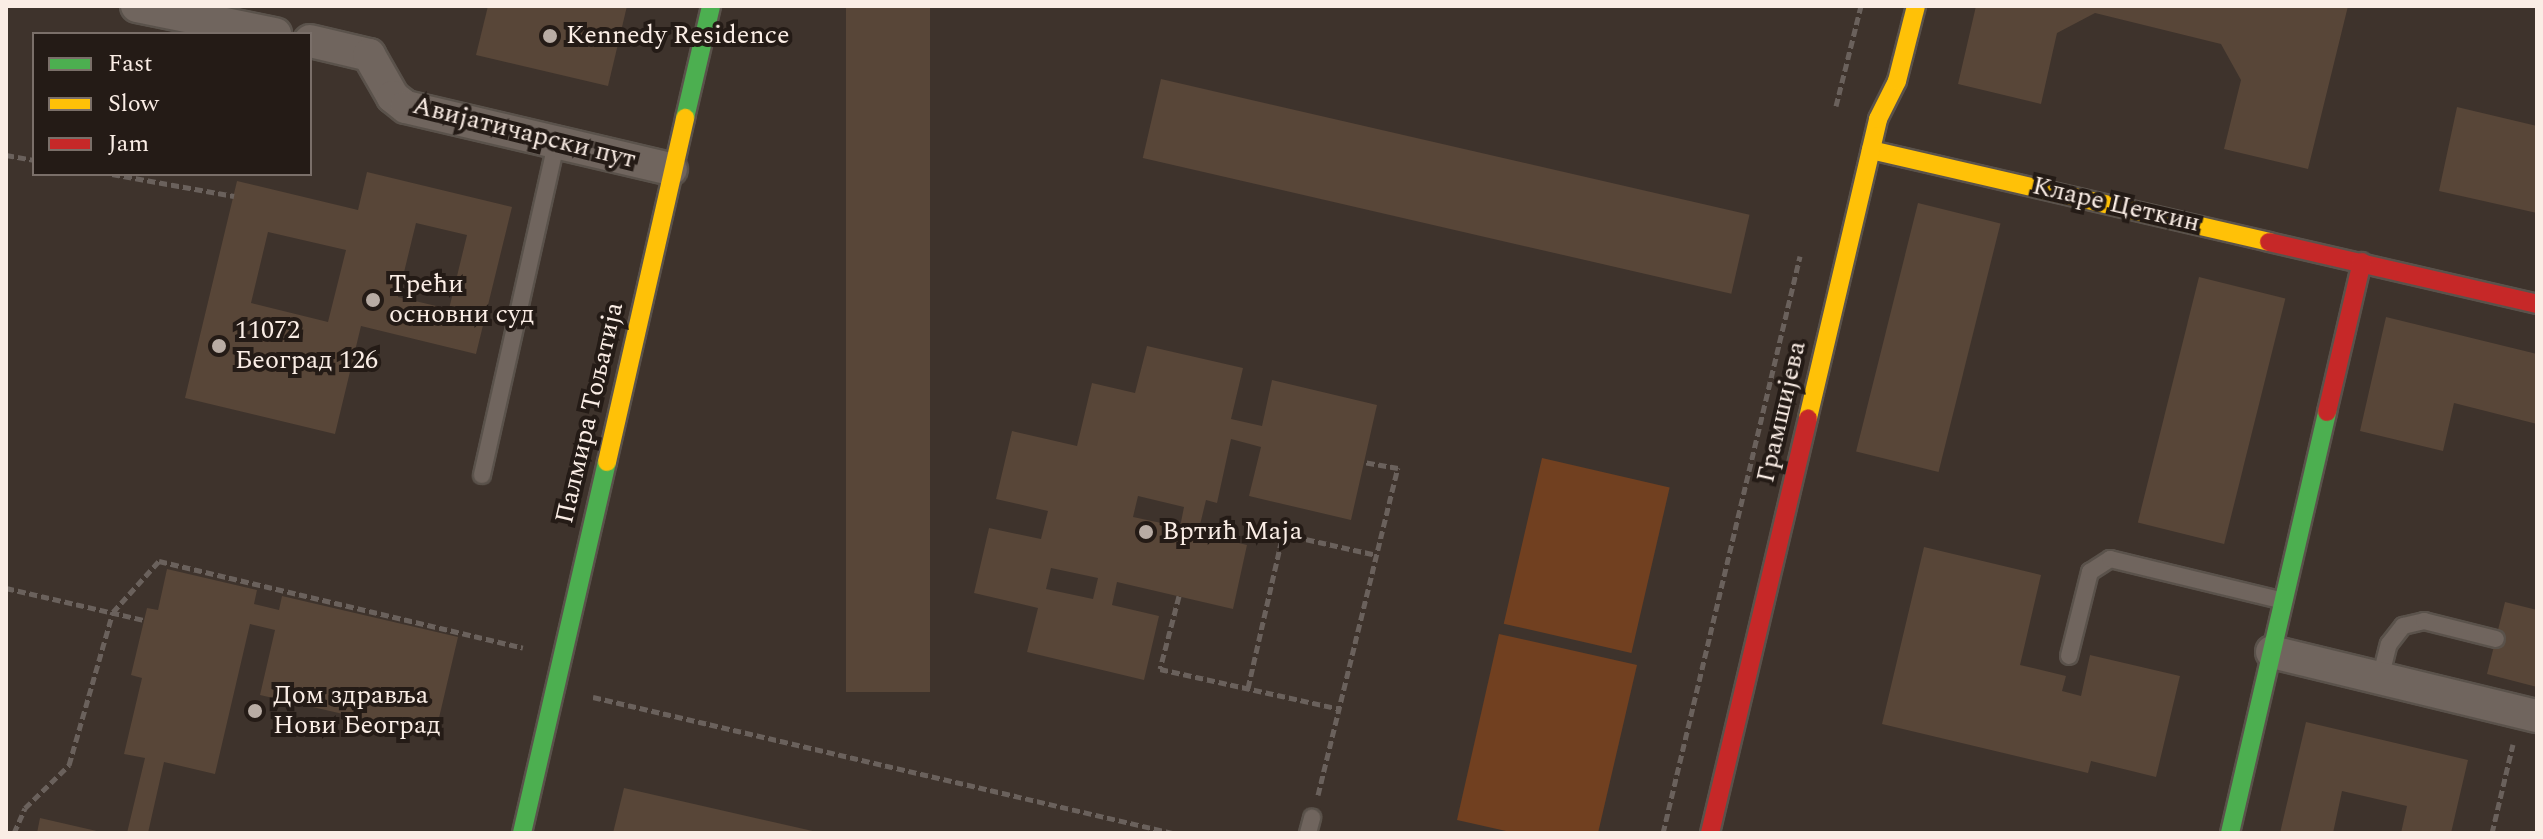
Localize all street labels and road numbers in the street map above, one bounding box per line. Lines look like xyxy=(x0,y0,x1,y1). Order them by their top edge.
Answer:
street label: Авијатичарски пут xyxy=(409,90,639,176)
street label: Кларе Цеткин xyxy=(2029,171,2203,239)
street label: Палмира Тољатија xyxy=(549,299,631,527)
street label: Грамшијева xyxy=(1751,338,1813,486)

